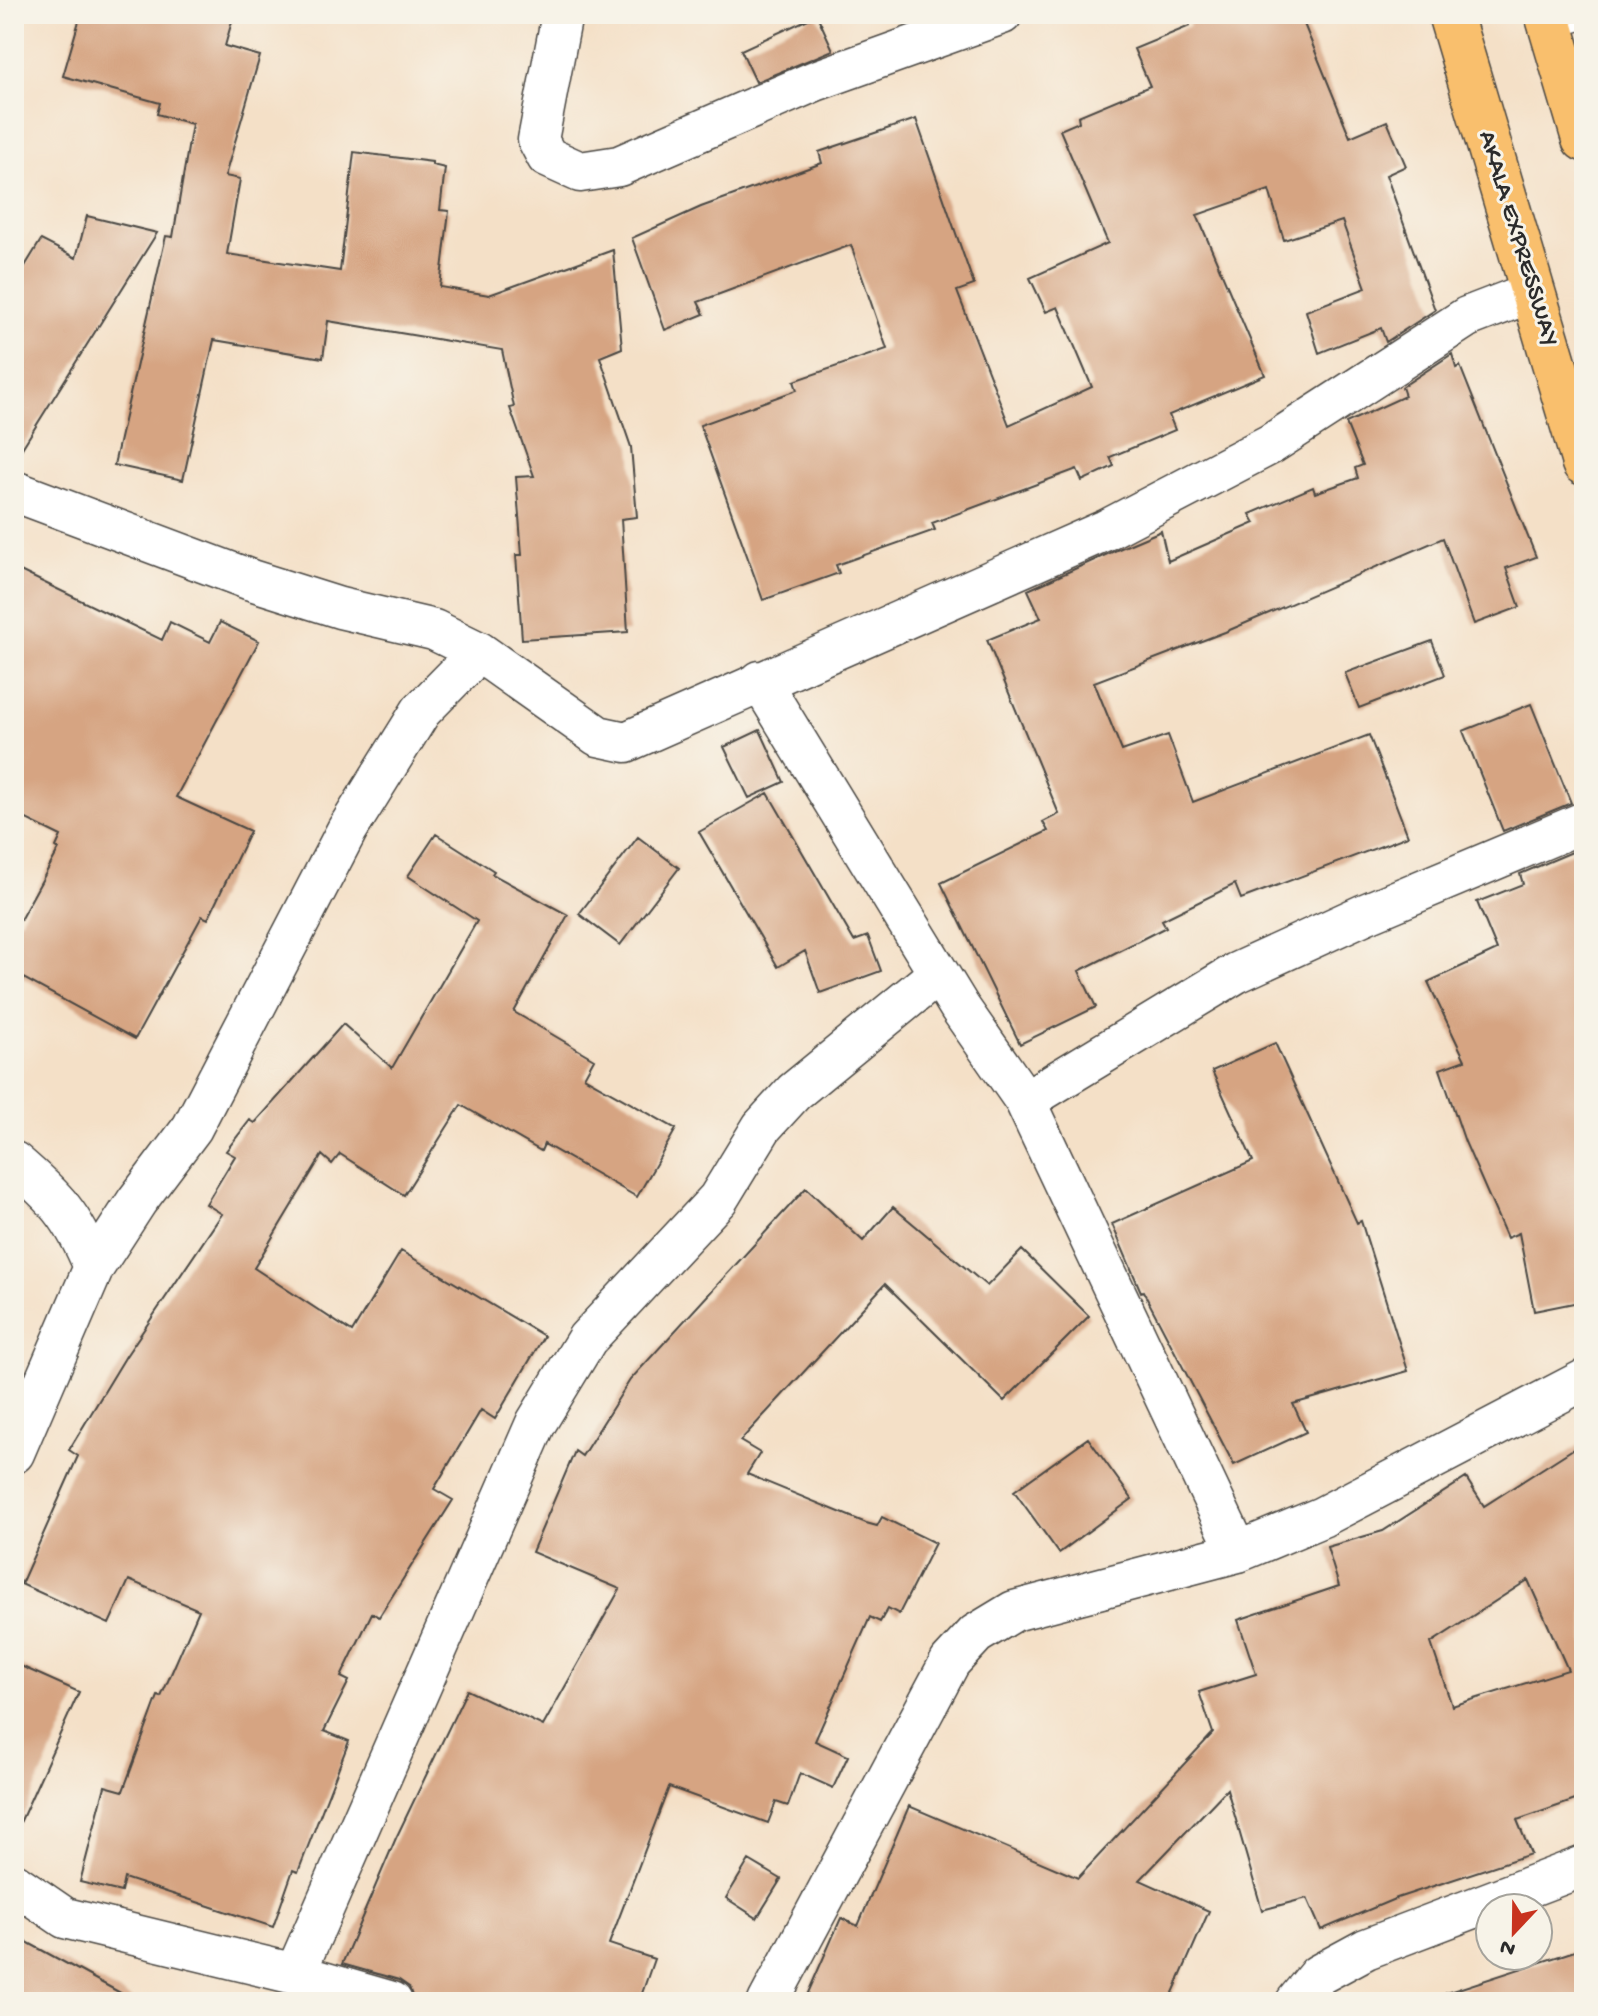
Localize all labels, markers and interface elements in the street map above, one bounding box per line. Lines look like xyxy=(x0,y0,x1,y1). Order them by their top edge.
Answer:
street label: AKALA EXPRESSWAY xyxy=(1469,127,1565,351)
north arrow xyxy=(1474,1892,1554,1972)
text: N xyxy=(1496,1932,1520,1962)

